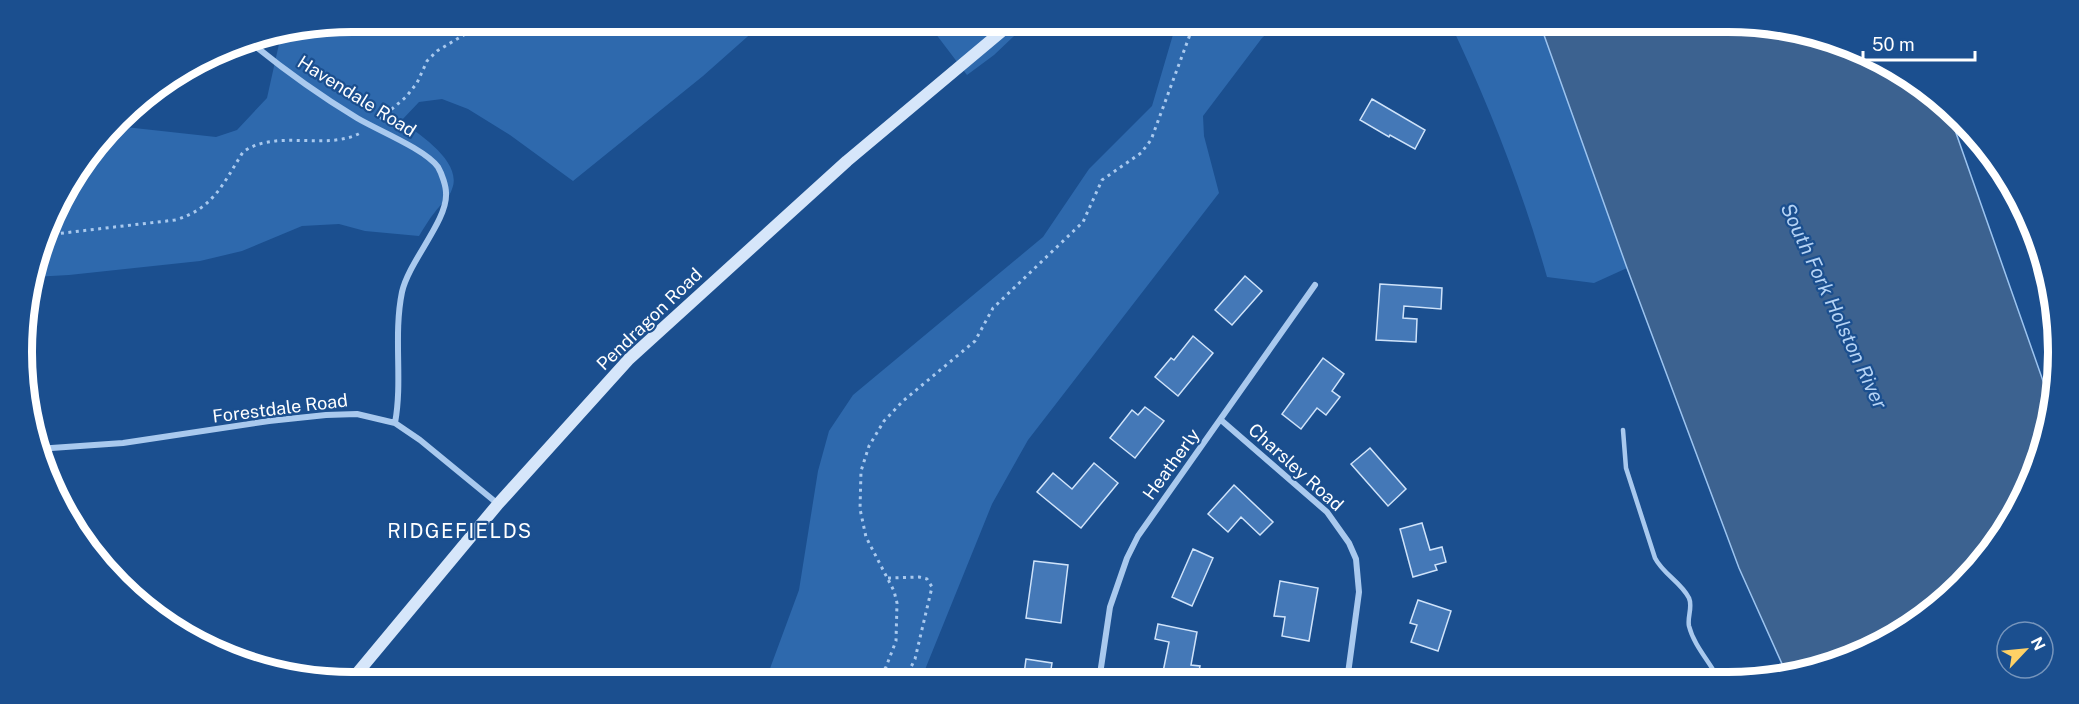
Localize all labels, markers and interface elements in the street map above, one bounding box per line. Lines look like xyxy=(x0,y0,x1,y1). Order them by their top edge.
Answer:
scale bar xyxy=(1863,24,1976,62)
text: 50 m xyxy=(1872,34,1915,55)
street label: Havendale Road xyxy=(294,51,420,141)
water label: South Fork Holston River xyxy=(1776,199,1892,413)
street label: Pendragon Road xyxy=(592,264,706,374)
street label: Forestdale Road xyxy=(211,389,349,427)
street label: Charsley Road xyxy=(1244,419,1348,515)
street label: Heatherly xyxy=(1138,424,1204,504)
district label: RIDGEFIELDS xyxy=(387,519,533,543)
north arrow xyxy=(1995,620,2055,680)
text: N xyxy=(2027,634,2049,653)

